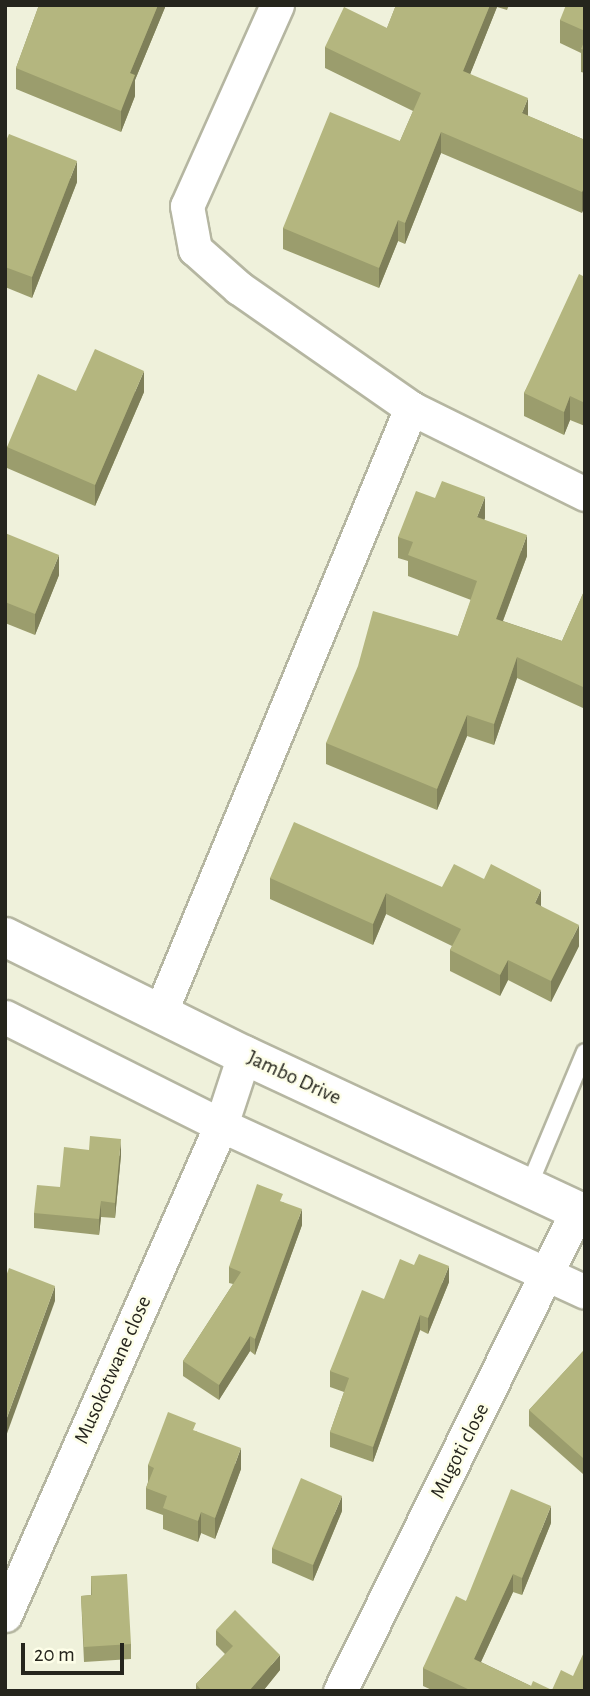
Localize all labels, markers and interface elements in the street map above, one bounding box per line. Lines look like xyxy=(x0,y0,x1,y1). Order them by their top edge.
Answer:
street label: Jambo Drive xyxy=(243,1045,345,1111)
street label: Musokotwane close xyxy=(69,1292,157,1448)
street label: Mugoti close xyxy=(425,1399,495,1503)
scale bar xyxy=(24,1630,128,1674)
text: 20 m xyxy=(34,1644,75,1665)

